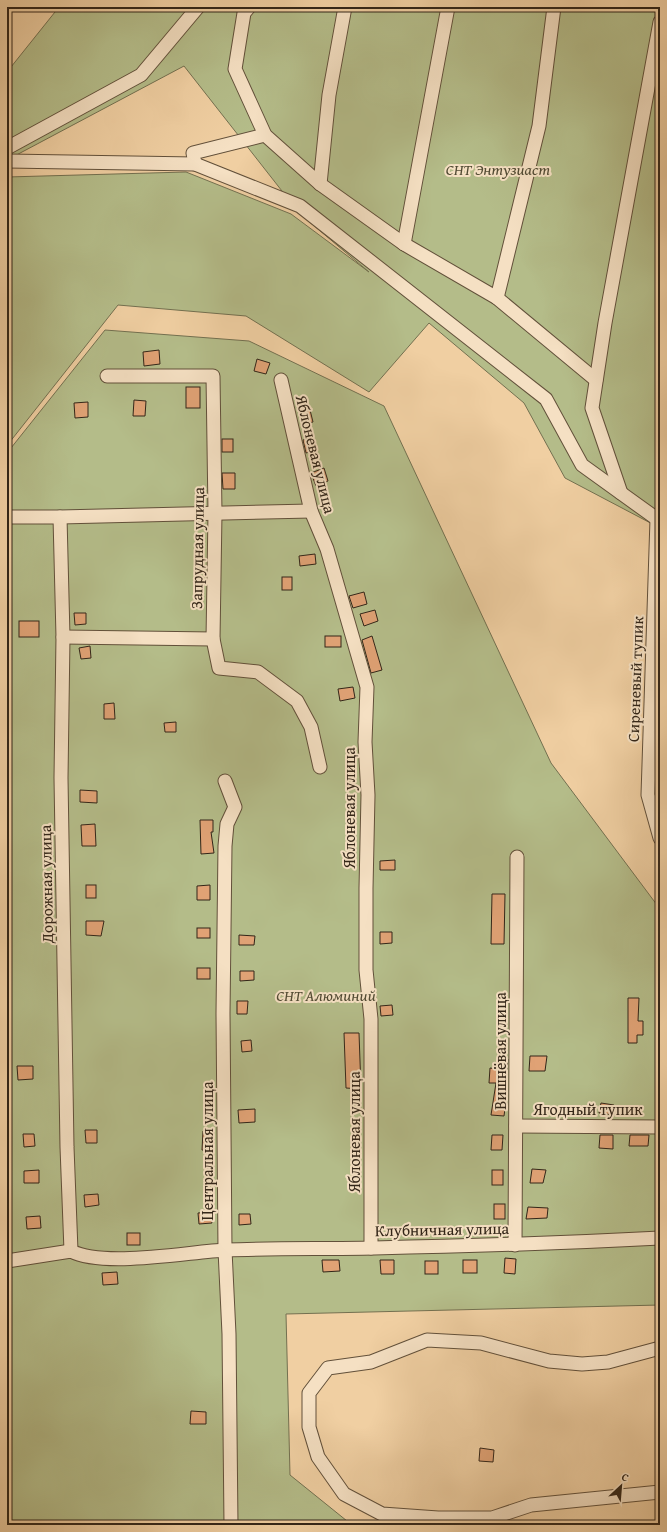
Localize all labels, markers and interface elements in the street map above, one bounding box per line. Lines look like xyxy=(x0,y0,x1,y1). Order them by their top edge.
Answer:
park label: СНТ Энтузиаст xyxy=(446,157,550,181)
street label: Яблоневая улица xyxy=(289,391,342,516)
street label: Запрудная улица xyxy=(184,486,210,609)
street label: Сиреневый тупик xyxy=(621,615,649,742)
street label: Яблоневая улица xyxy=(337,747,361,870)
street label: Дорожная улица xyxy=(33,824,59,945)
park label: СНТ Алюминий xyxy=(276,983,376,1007)
street label: Вишнёвая улица xyxy=(488,992,512,1110)
street label: Яблоневая улица xyxy=(342,1071,366,1194)
street label: Центральная улица xyxy=(195,1081,219,1221)
street label: Ягодный тупик xyxy=(532,1097,643,1121)
street label: Клубничная улица xyxy=(375,1216,510,1242)
north arrow xyxy=(601,1466,641,1506)
text: С xyxy=(619,1468,632,1486)

